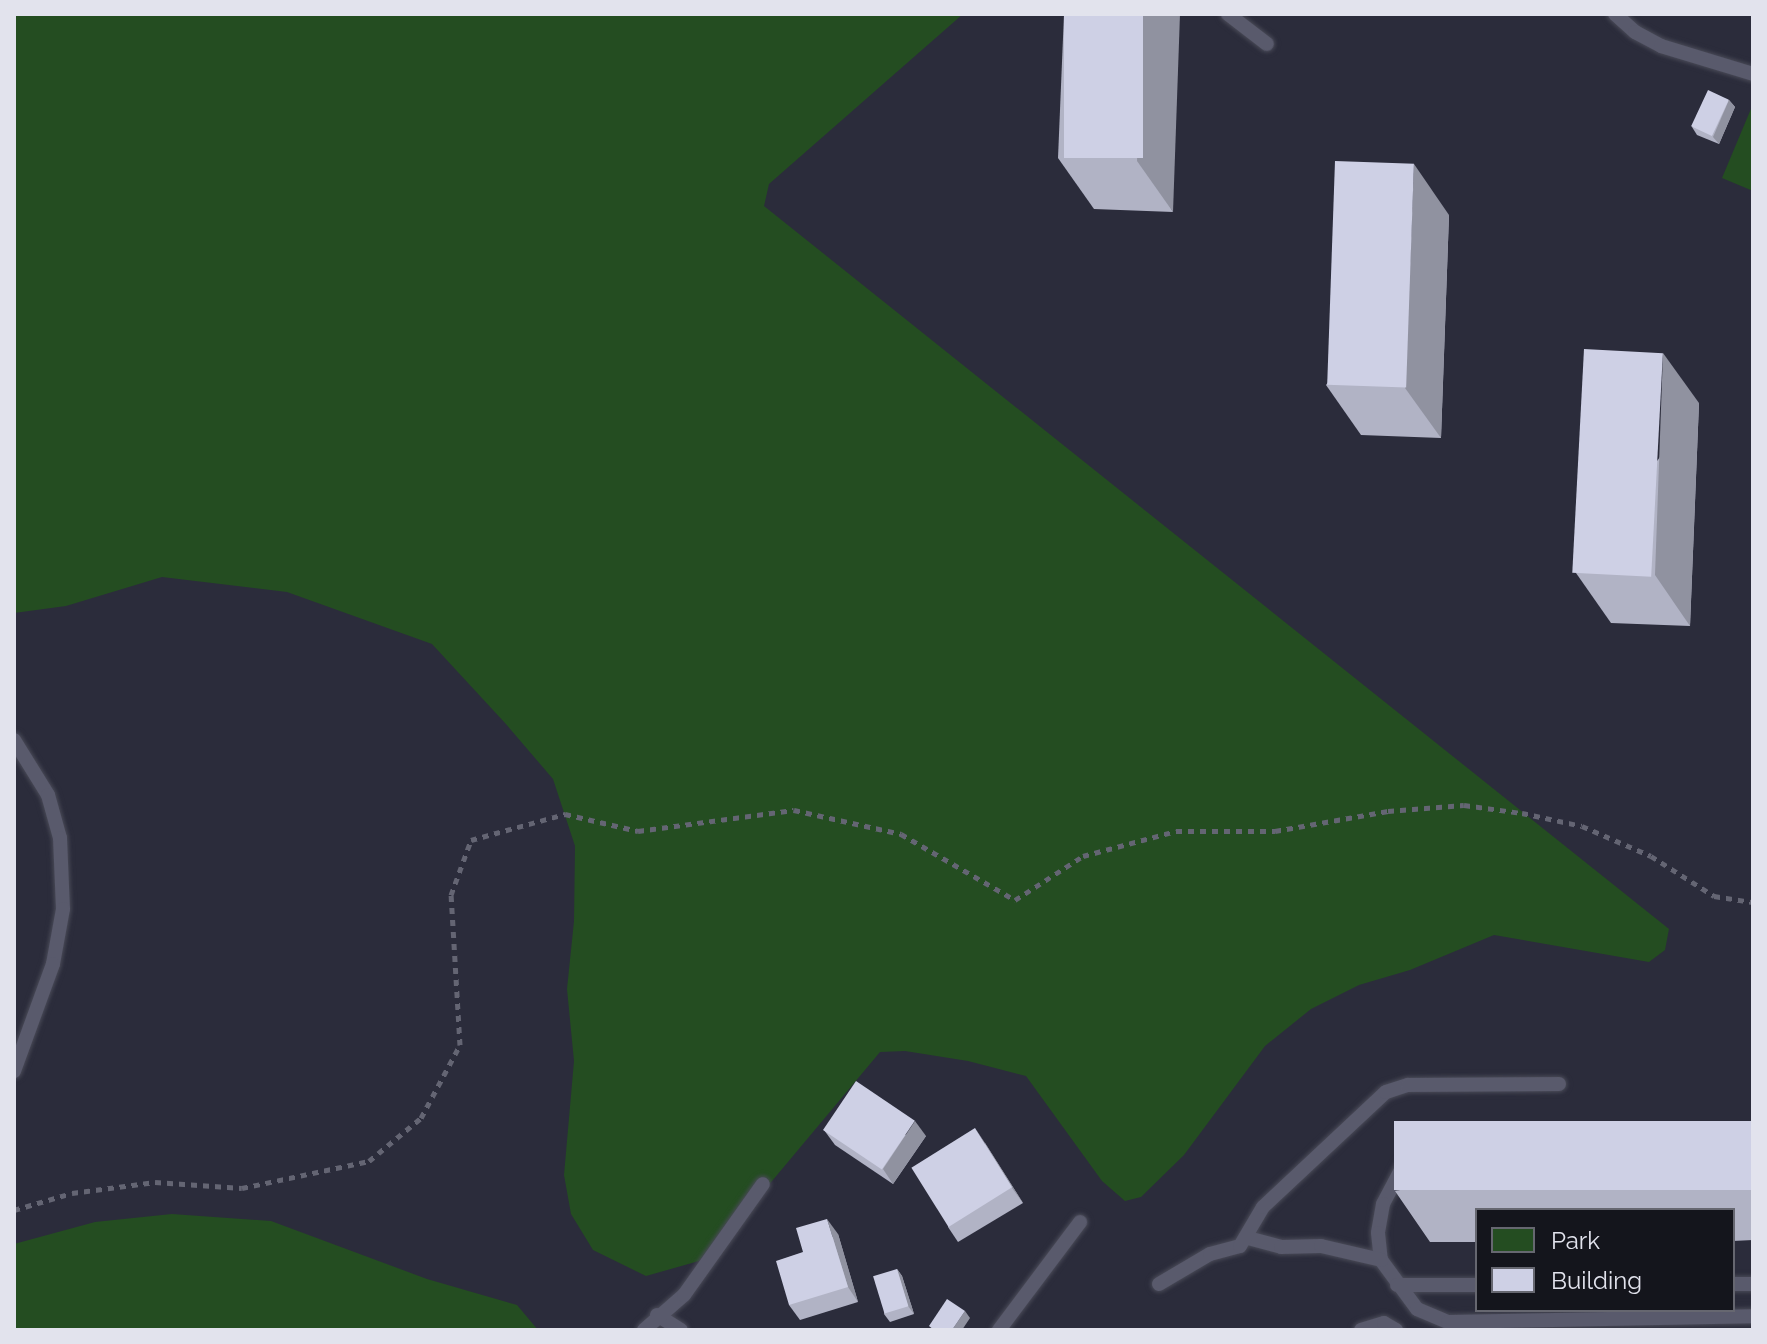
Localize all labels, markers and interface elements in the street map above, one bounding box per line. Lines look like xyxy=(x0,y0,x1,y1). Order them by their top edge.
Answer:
legend xyxy=(1475,1208,1735,1312)
text: Park xyxy=(1551,1226,1600,1255)
text: Building xyxy=(1551,1266,1642,1295)

